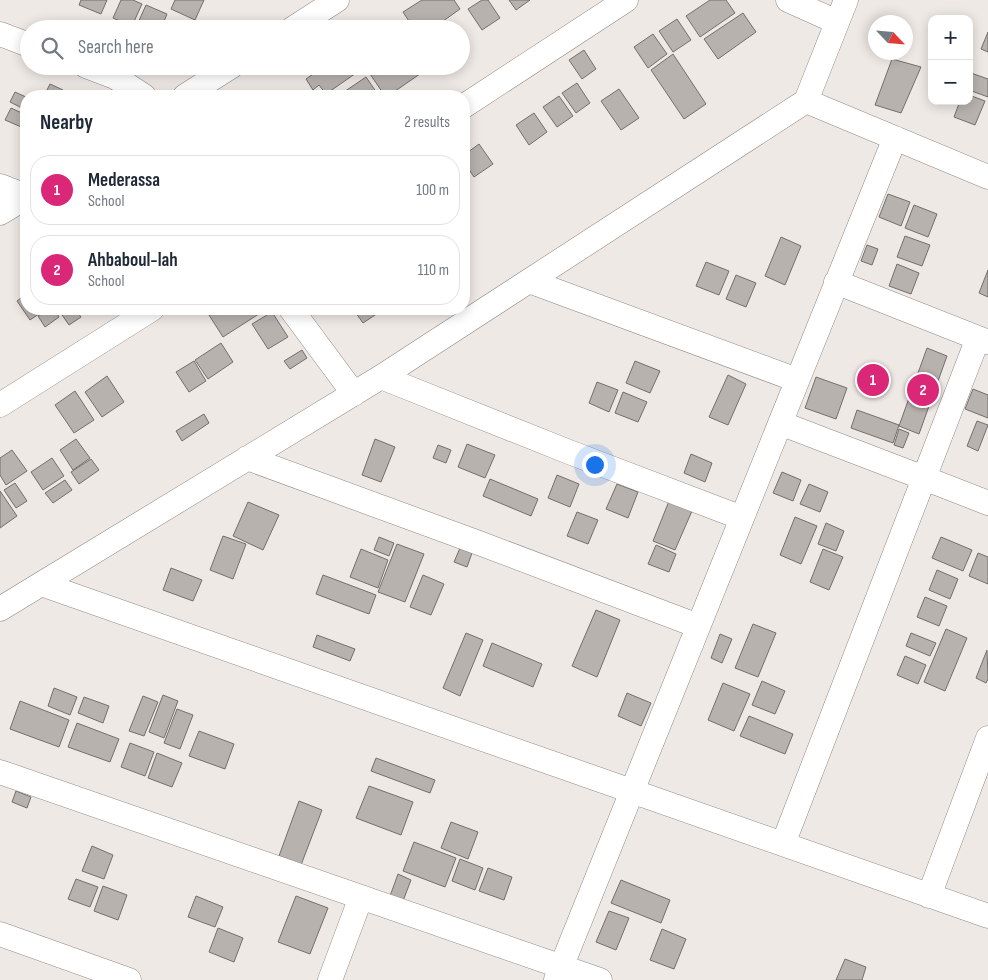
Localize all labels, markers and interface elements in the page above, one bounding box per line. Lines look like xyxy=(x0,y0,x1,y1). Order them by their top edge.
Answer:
north arrow xyxy=(868,15,913,60)
map controls xyxy=(928,15,973,105)
button: + xyxy=(928,15,973,60)
search box xyxy=(20,20,470,75)
icon: search xyxy=(38,34,66,62)
text: Search here xyxy=(78,36,154,59)
button: − xyxy=(928,60,973,105)
text: Nearby xyxy=(40,110,93,135)
text: 2 results xyxy=(404,113,450,132)
text: Mederassa xyxy=(88,169,160,192)
text: 1 xyxy=(54,181,60,200)
text: 100 m xyxy=(416,181,449,200)
text: School xyxy=(88,192,124,211)
text: Ahbaboul-lah xyxy=(88,249,178,272)
text: 2 xyxy=(53,261,61,280)
text: 110 m xyxy=(418,261,449,280)
text: School xyxy=(88,272,124,291)
pin: 1 xyxy=(857,361,889,399)
pin: 2 xyxy=(907,371,939,409)
your location xyxy=(582,452,608,478)

